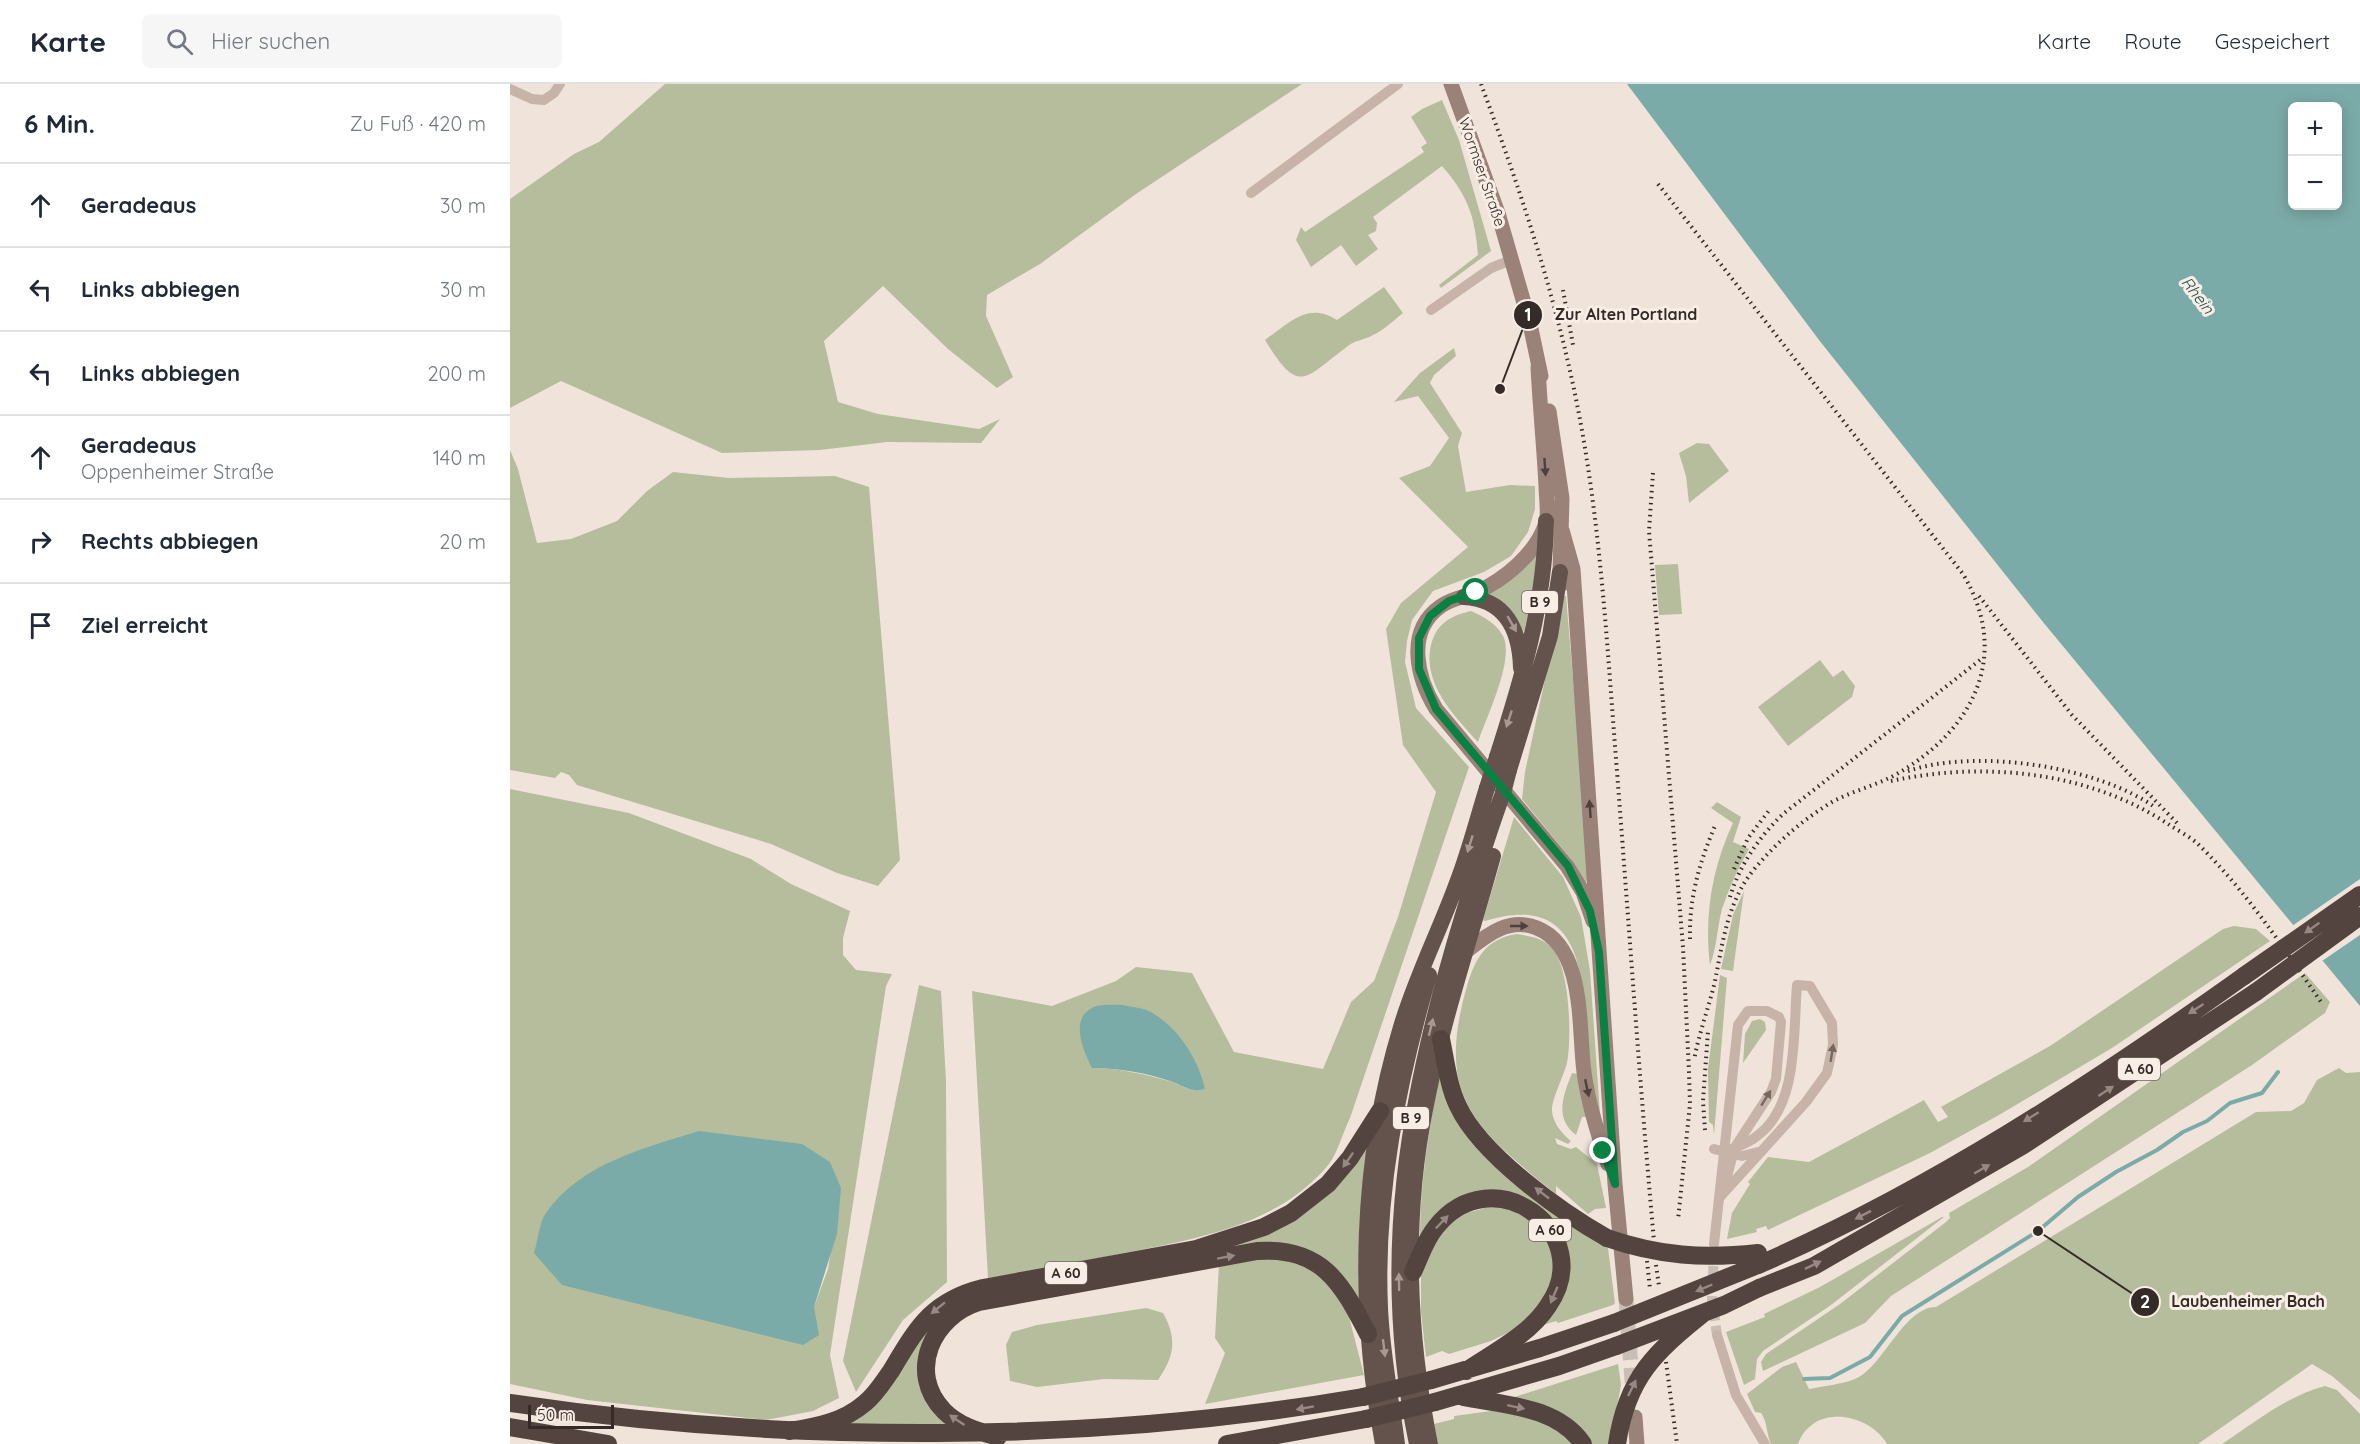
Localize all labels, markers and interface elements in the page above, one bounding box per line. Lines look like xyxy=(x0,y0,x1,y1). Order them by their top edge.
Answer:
search box xyxy=(142,14,562,68)
text: Karte xyxy=(30,24,106,59)
icon: search xyxy=(163,25,196,58)
text: Hier suchen xyxy=(211,27,330,55)
text: Karte xyxy=(2037,28,2091,54)
text: Route xyxy=(2124,28,2182,54)
text: Gespeichert xyxy=(2215,28,2330,54)
map controls xyxy=(2288,102,2342,210)
button: + xyxy=(2288,102,2342,156)
text: 6 Min. xyxy=(24,107,95,140)
text: Zu Fuß · 420 m xyxy=(350,111,486,136)
street label: Wormser Straße xyxy=(1455,115,1510,229)
button: − xyxy=(2288,156,2342,210)
icon: ahead xyxy=(24,189,57,222)
text: Geradeaus xyxy=(81,191,196,219)
text: 30 m xyxy=(440,193,486,218)
water label: Rhein xyxy=(2177,272,2219,318)
icon: left xyxy=(24,273,57,306)
text: Links abbiegen xyxy=(81,275,240,303)
text: 30 m xyxy=(440,277,486,302)
callout: Zur Alten Portland xyxy=(1513,298,1710,332)
text: 1 xyxy=(1524,303,1532,326)
text: Zur Alten Portland xyxy=(1555,304,1697,324)
icon: left xyxy=(24,357,57,390)
text: Links abbiegen xyxy=(81,359,240,387)
text: 200 m xyxy=(427,361,486,386)
text: Geradeaus xyxy=(81,431,196,459)
icon: ahead xyxy=(24,441,57,474)
text: 140 m xyxy=(433,445,486,470)
one-way arrow xyxy=(1540,458,1549,477)
text: Oppenheimer Straße xyxy=(81,459,274,484)
icon: right xyxy=(24,525,57,558)
text: Rechts abbiegen xyxy=(81,527,259,555)
text: 20 m xyxy=(439,529,486,554)
route start xyxy=(1462,578,1488,604)
road number: B 9 xyxy=(1522,591,1558,613)
icon: arrive xyxy=(24,609,57,642)
text: Ziel erreicht xyxy=(81,611,209,639)
one-way arrow xyxy=(1506,616,1517,632)
one-way arrow xyxy=(1504,710,1513,728)
one-way arrow xyxy=(1586,799,1595,818)
one-way arrow xyxy=(1464,835,1474,853)
one-way arrow xyxy=(1509,921,1528,931)
one-way arrow xyxy=(2304,922,2320,933)
one-way arrow xyxy=(2189,1003,2205,1015)
one-way arrow xyxy=(1427,1017,1436,1035)
one-way arrow xyxy=(1828,1043,1837,1062)
road number: A 60 xyxy=(2118,1058,2160,1080)
one-way arrow xyxy=(1583,1079,1592,1098)
one-way arrow xyxy=(2097,1085,2114,1096)
one-way arrow xyxy=(1761,1090,1772,1106)
road number: B 9 xyxy=(1393,1107,1429,1129)
one-way arrow xyxy=(2024,1111,2040,1123)
route end xyxy=(1589,1137,1615,1163)
one-way arrow xyxy=(1343,1152,1354,1168)
one-way arrow xyxy=(1974,1164,1991,1174)
one-way arrow xyxy=(1534,1187,1550,1200)
one-way arrow xyxy=(1854,1210,1871,1220)
one-way arrow xyxy=(1434,1215,1448,1229)
road number: A 60 xyxy=(1529,1219,1571,1241)
one-way arrow xyxy=(1216,1252,1235,1261)
one-way arrow xyxy=(1804,1261,1821,1270)
road number: A 60 xyxy=(1045,1262,1087,1284)
one-way arrow xyxy=(1394,1272,1404,1291)
one-way arrow xyxy=(1695,1283,1713,1293)
callout: Laubenheimer Bach xyxy=(2130,1285,2337,1319)
one-way arrow xyxy=(1549,1286,1559,1304)
text: 2 xyxy=(2140,1290,2150,1313)
text: Laubenheimer Bach xyxy=(2171,1291,2325,1311)
one-way arrow xyxy=(930,1301,946,1314)
one-way arrow xyxy=(1379,1339,1388,1358)
one-way arrow xyxy=(1627,1379,1637,1397)
scale bar xyxy=(528,1402,614,1430)
one-way arrow xyxy=(1507,1403,1526,1412)
one-way arrow xyxy=(1296,1404,1315,1413)
text: 50 m xyxy=(537,1405,574,1425)
one-way arrow xyxy=(949,1414,965,1426)

